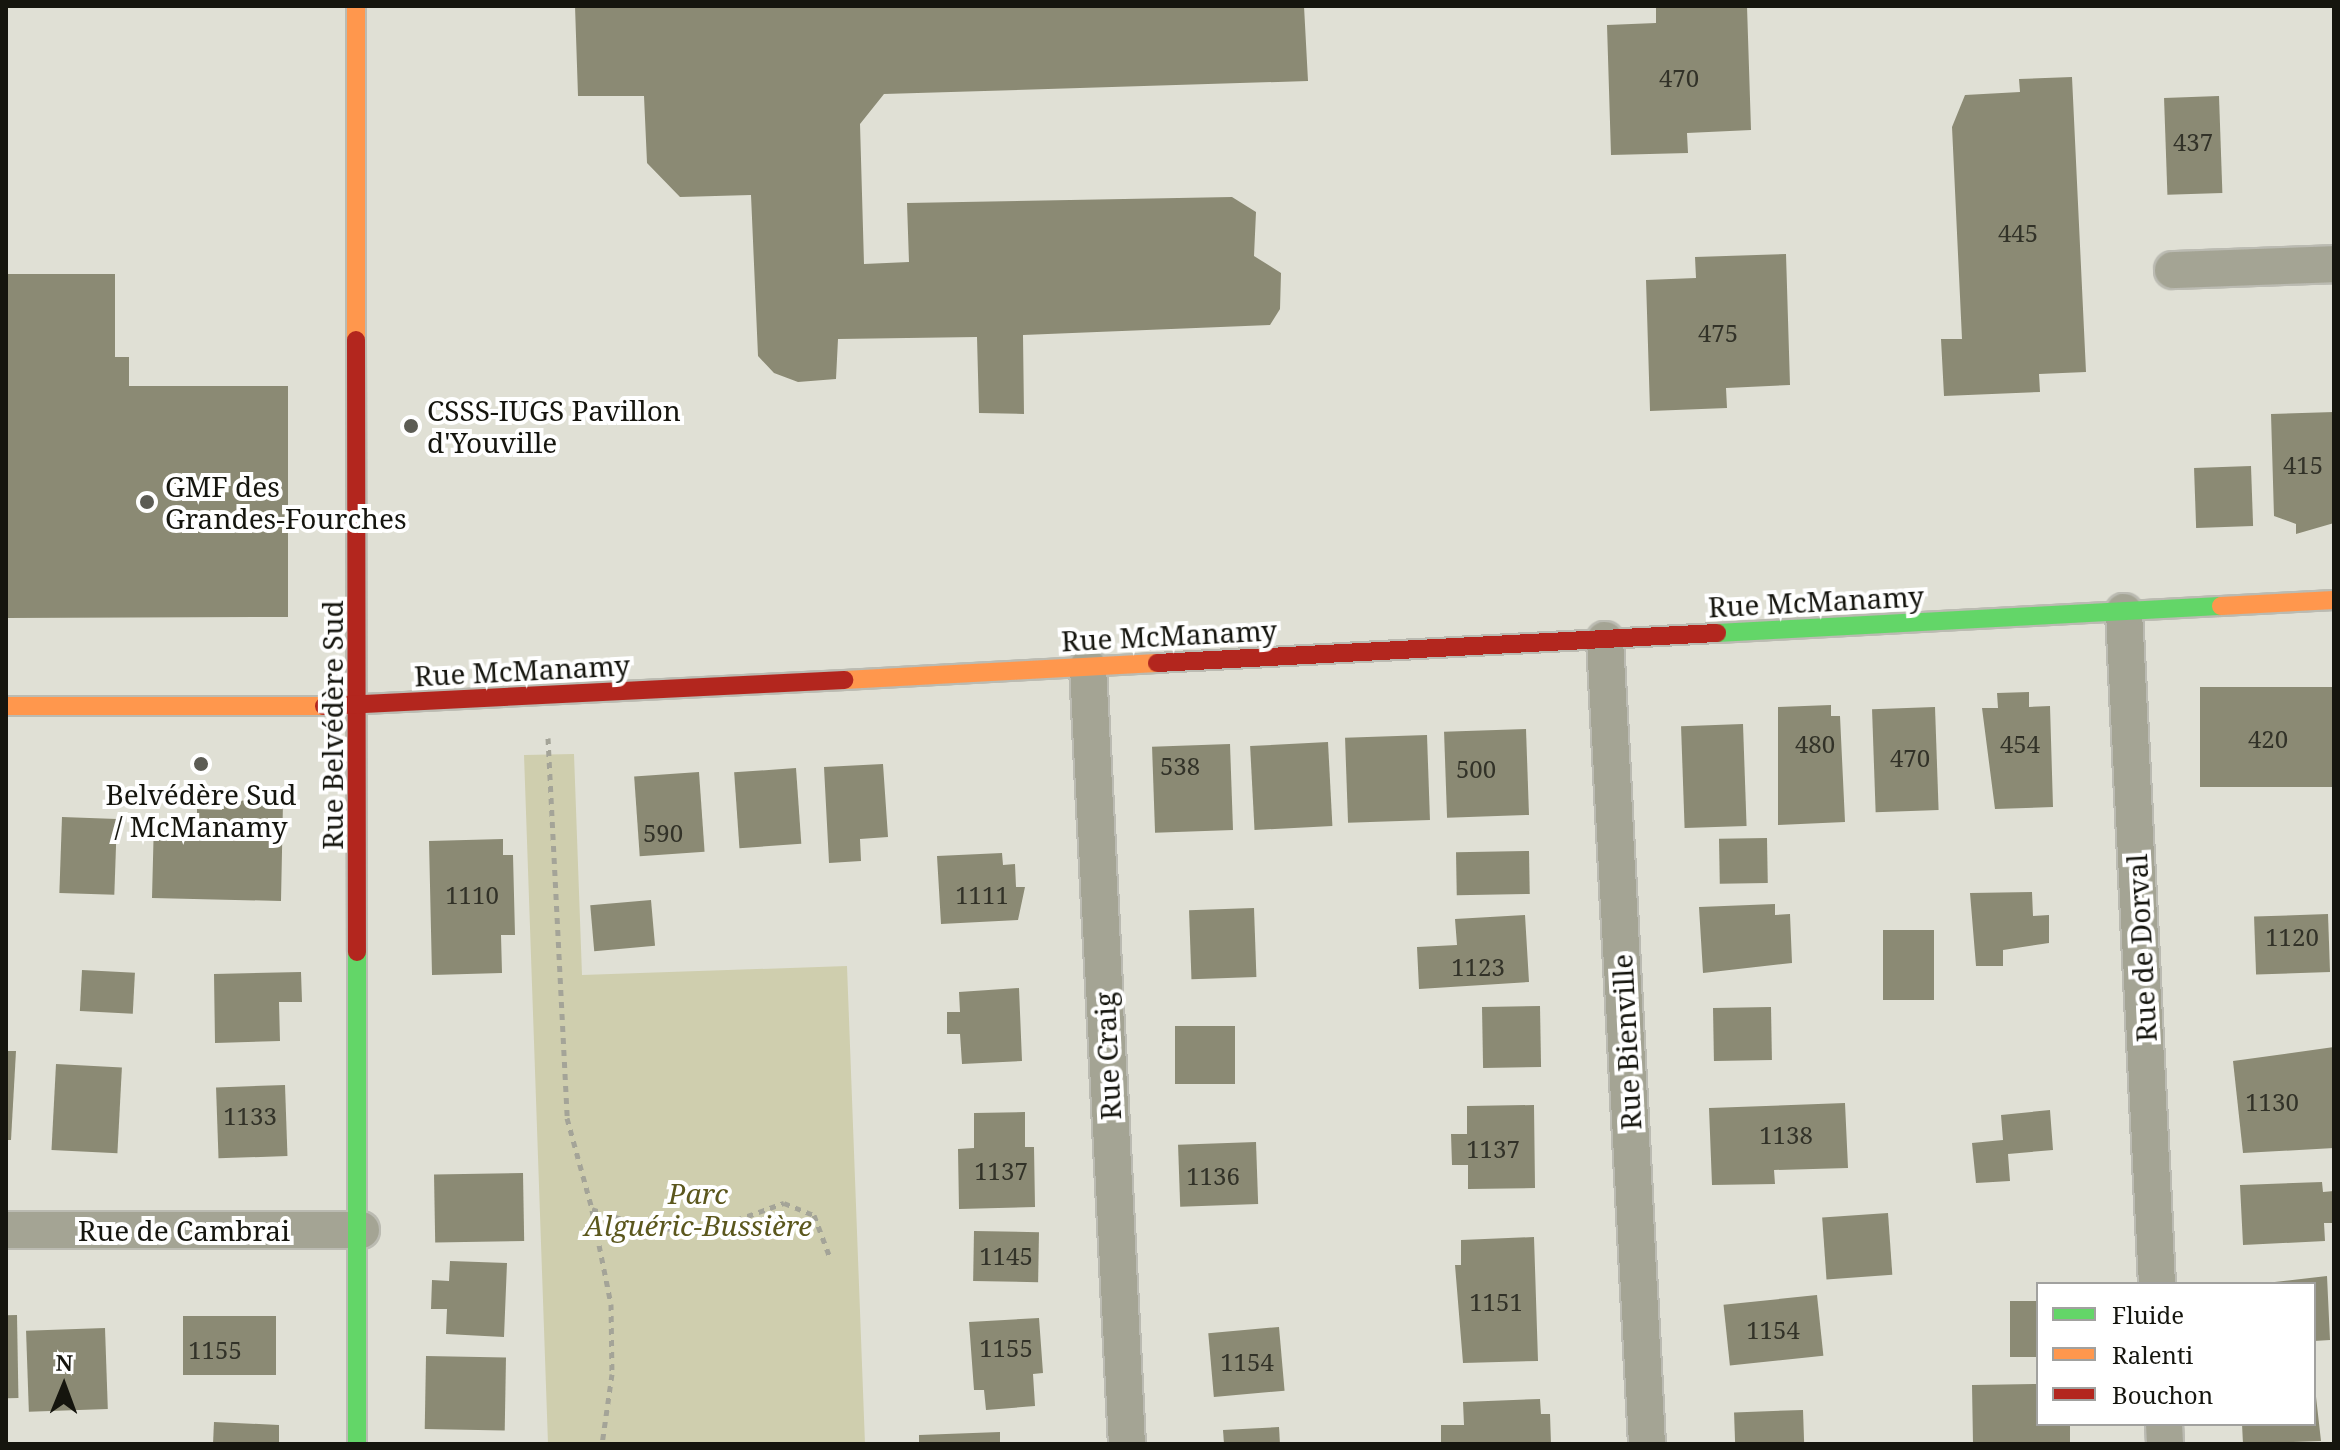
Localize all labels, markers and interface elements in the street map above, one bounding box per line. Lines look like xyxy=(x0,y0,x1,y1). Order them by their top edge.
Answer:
house number: 470 xyxy=(1659,64,1699,92)
house number: 437 xyxy=(2173,128,2213,156)
house number: 445 xyxy=(1998,219,2038,247)
house number: 475 xyxy=(1698,319,1738,347)
place label: CSSS-IUGS Pavillon d'Youville xyxy=(427,393,681,459)
marker: CSSS-IUGS Pavillon d'Youville xyxy=(402,417,420,435)
house number: 415 xyxy=(2283,451,2323,479)
place label: GMF des Grandes-Fourches xyxy=(165,469,407,535)
marker: GMF des Grandes-Fourches xyxy=(136,491,158,513)
street label: Rue McManamy xyxy=(1707,579,1925,623)
street label: Rue Belvédère Sud xyxy=(315,600,349,850)
street label: Rue McManamy xyxy=(1060,613,1278,657)
street label: Rue McManamy xyxy=(413,648,631,692)
house number: 420 xyxy=(2248,725,2288,753)
house number: 480 xyxy=(1795,730,1835,758)
house number: 454 xyxy=(2000,730,2040,758)
house number: 470 xyxy=(1890,744,1930,772)
house number: 538 xyxy=(1160,752,1200,780)
marker: Belvédère Sud / McManamy xyxy=(192,755,210,773)
house number: 500 xyxy=(1456,755,1496,783)
place label: Belvédère Sud / McManamy xyxy=(106,777,296,843)
house number: 590 xyxy=(643,819,683,847)
street label: Rue de Dorval xyxy=(2119,853,2163,1043)
house number: 1110 xyxy=(445,881,499,909)
house number: 1111 xyxy=(955,881,1009,909)
house number: 1120 xyxy=(2265,923,2319,951)
house number: 1123 xyxy=(1451,953,1505,981)
street label: Rue Bienville xyxy=(1605,953,1647,1131)
street label: Rue Craig xyxy=(1087,991,1127,1121)
house number: 1130 xyxy=(2245,1088,2299,1116)
house number: 1133 xyxy=(223,1102,277,1130)
house number: 1138 xyxy=(1759,1121,1813,1149)
house number: 1137 xyxy=(1466,1135,1520,1163)
house number: 1137 xyxy=(974,1157,1028,1185)
house number: 1136 xyxy=(1186,1162,1240,1190)
park label: Parc Alguéric-Bussière xyxy=(584,1176,812,1242)
street label: Rue de Cambrai xyxy=(78,1213,290,1247)
house number: 1145 xyxy=(979,1242,1033,1270)
legend xyxy=(2036,1282,2316,1426)
house number: 1151 xyxy=(1469,1288,1523,1316)
text: Fluide xyxy=(2112,1298,2184,1331)
house number: 1154 xyxy=(1746,1316,1800,1344)
house number: 1155 xyxy=(979,1334,1033,1362)
house number: 1155 xyxy=(188,1336,242,1364)
text: Ralenti xyxy=(2112,1338,2193,1371)
north arrow xyxy=(24,1346,104,1426)
text: N xyxy=(55,1347,73,1377)
house number: 1154 xyxy=(1220,1348,1274,1376)
text: Bouchon xyxy=(2112,1378,2213,1411)

